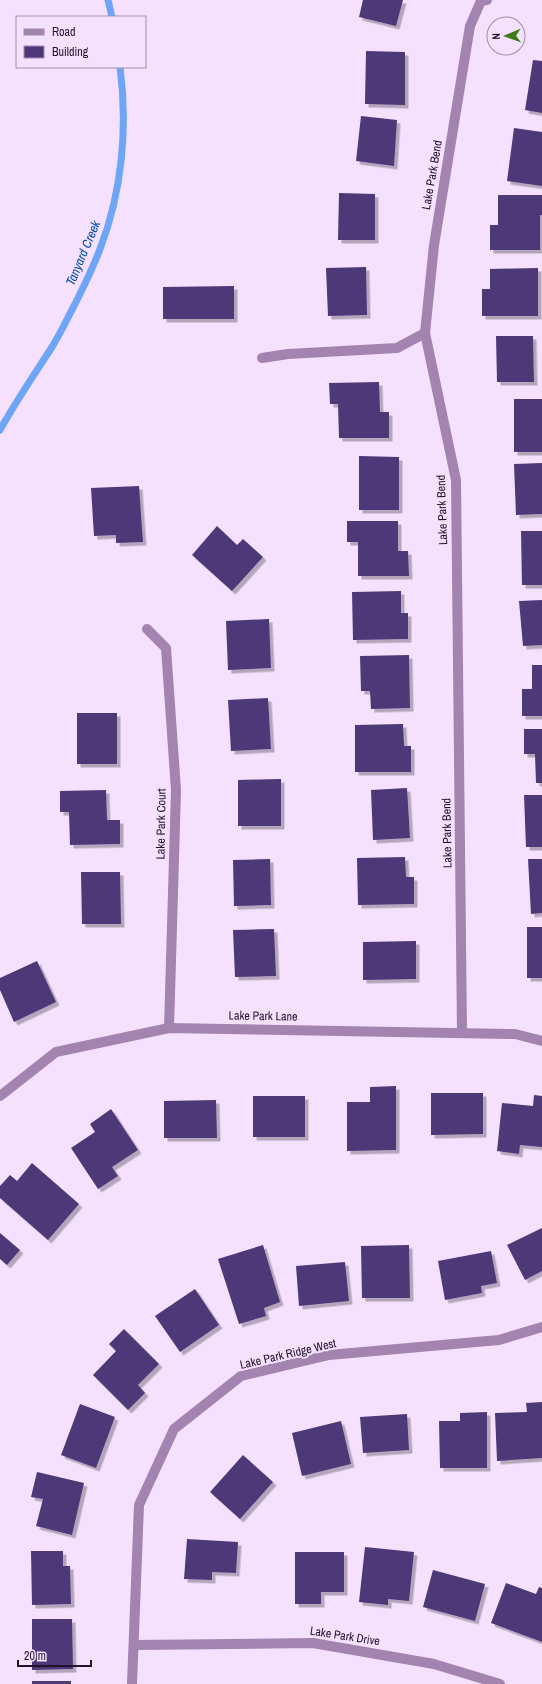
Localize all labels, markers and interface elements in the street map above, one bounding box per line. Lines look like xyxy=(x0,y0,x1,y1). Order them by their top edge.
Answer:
legend xyxy=(16,16,146,68)
north arrow xyxy=(486,16,526,56)
text: Road xyxy=(52,24,76,40)
text: N xyxy=(489,33,503,40)
text: Building xyxy=(52,44,89,60)
street label: Lake Park Bend xyxy=(418,139,446,211)
water label: Tanyard Creek xyxy=(62,217,105,288)
street label: Lake Park Bend xyxy=(433,475,451,545)
street label: Lake Park Court xyxy=(152,788,170,860)
street label: Lake Park Bend xyxy=(438,798,456,868)
street label: Lake Park Lane xyxy=(228,1007,298,1025)
street label: Lake Park Ridge West xyxy=(238,1335,338,1373)
street label: Lake Park Drive xyxy=(309,1623,381,1649)
scale bar xyxy=(18,1642,91,1668)
text: 20 m xyxy=(24,1648,46,1664)

